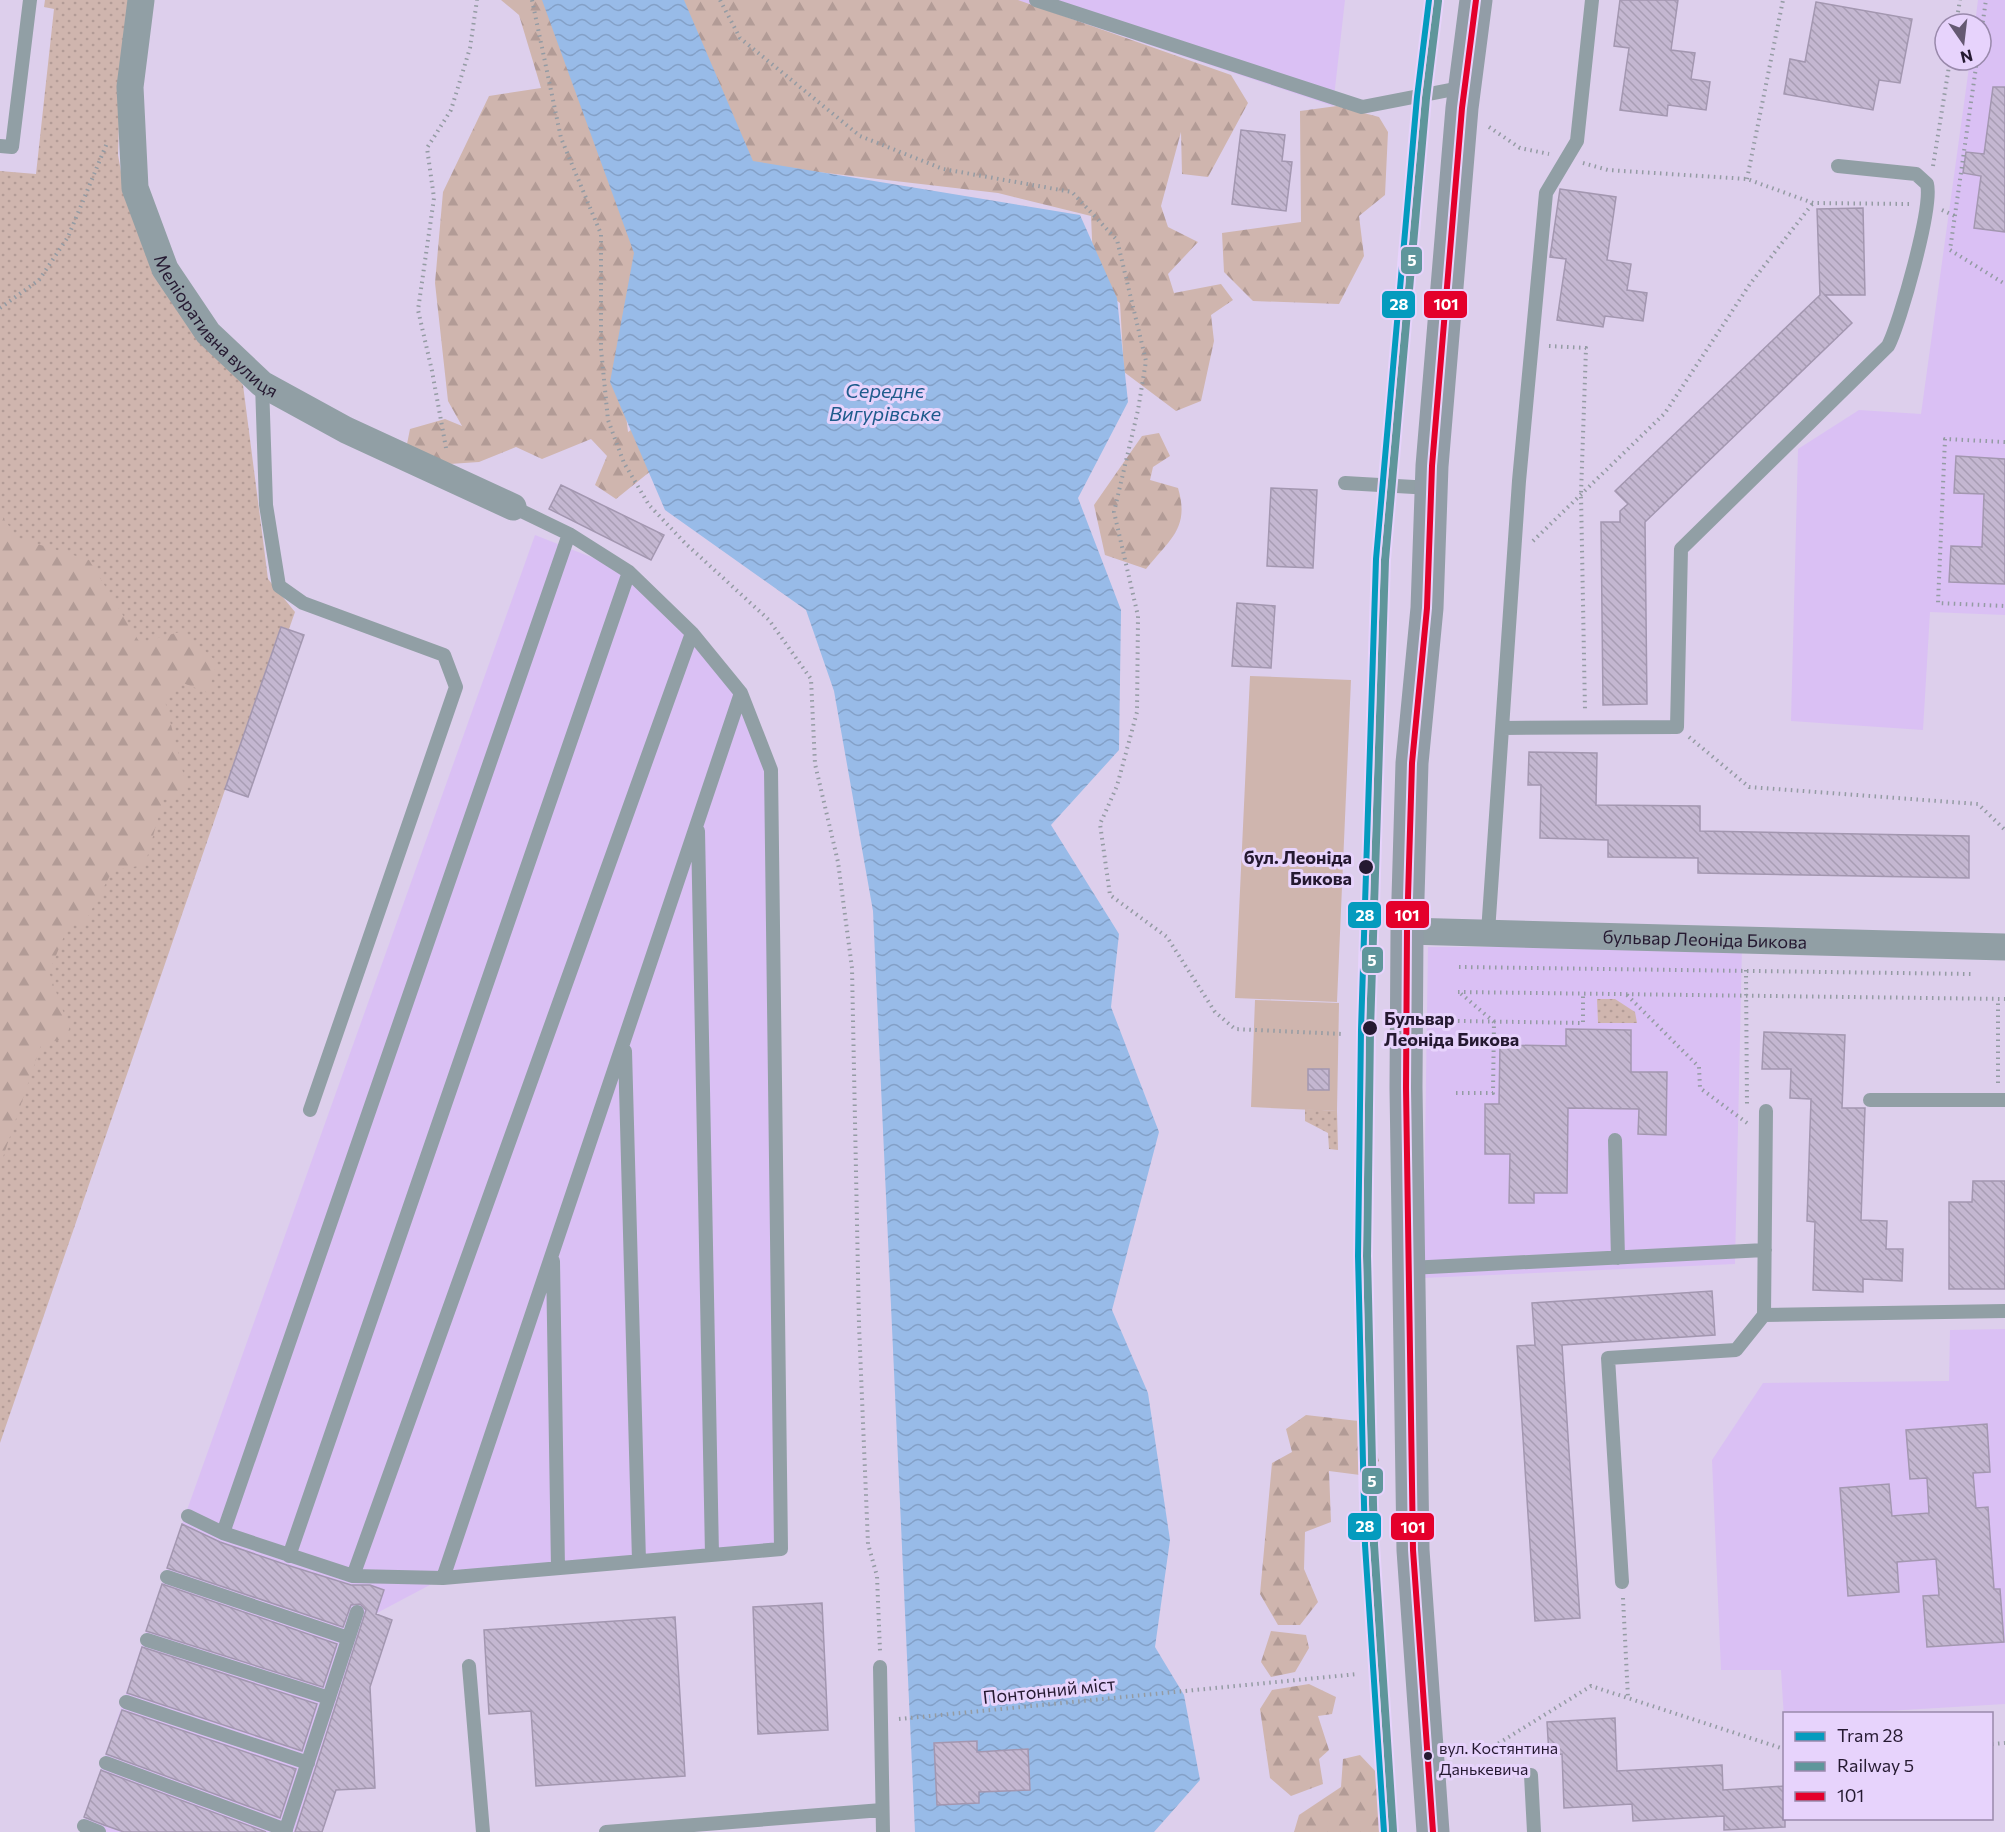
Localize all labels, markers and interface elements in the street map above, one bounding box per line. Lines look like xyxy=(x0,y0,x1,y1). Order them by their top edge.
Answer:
north arrow xyxy=(1933,12,1993,72)
text: N xyxy=(1959,46,1975,68)
line badge: 5 xyxy=(1400,246,1423,275)
text: 5 xyxy=(1407,250,1417,269)
street label: Меліоративна вулиця xyxy=(150,252,282,402)
line badge: 28 xyxy=(1381,290,1416,319)
line badge: 101 xyxy=(1423,290,1468,319)
text: 28 xyxy=(1390,294,1409,313)
text: 101 xyxy=(1433,294,1459,313)
water label: Середнє Вигурівське xyxy=(829,378,941,425)
place label: бул. Леоніда Бикова xyxy=(1244,846,1352,889)
marker: бул. Леоніда Бикова xyxy=(1357,858,1375,876)
line badge: 101 xyxy=(1385,900,1430,929)
line badge: 28 xyxy=(1347,901,1382,929)
text: 28 xyxy=(1356,905,1375,924)
text: 101 xyxy=(1394,905,1420,924)
street label: бульвар Леоніда Бикова xyxy=(1602,925,1807,953)
line badge: 5 xyxy=(1361,946,1384,974)
text: 5 xyxy=(1367,950,1377,969)
place label: Бульвар Леоніда Бикова xyxy=(1384,1007,1519,1050)
marker: Бульвар Леоніда Бикова xyxy=(1361,1019,1379,1037)
line badge: 5 xyxy=(1361,1467,1384,1495)
text: 5 xyxy=(1367,1471,1377,1490)
line badge: 28 xyxy=(1347,1512,1382,1541)
line badge: 101 xyxy=(1390,1512,1435,1541)
text: 28 xyxy=(1356,1516,1375,1535)
text: 101 xyxy=(1400,1517,1426,1536)
street label: Понтонний міст xyxy=(982,1672,1117,1708)
legend xyxy=(1783,1712,1993,1820)
text: Tram 28 xyxy=(1837,1724,1904,1746)
place label: вул. Костянтина Данькевича xyxy=(1439,1738,1558,1778)
marker: вул. Костянтина Данькевича xyxy=(1422,1750,1434,1762)
text: Railway 5 xyxy=(1837,1754,1914,1776)
text: 101 xyxy=(1837,1784,1864,1806)

